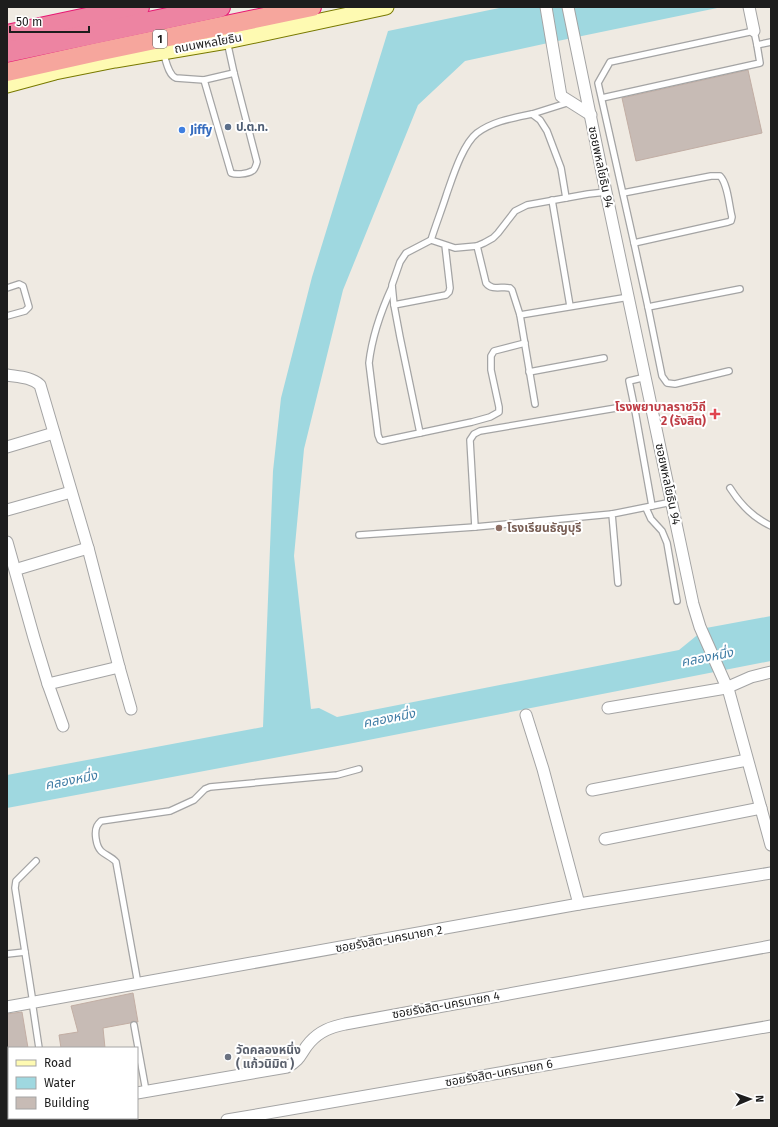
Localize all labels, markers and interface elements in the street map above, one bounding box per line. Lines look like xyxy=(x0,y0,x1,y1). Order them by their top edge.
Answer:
scale bar xyxy=(10,8,89,34)
text: 50 m xyxy=(16,15,42,29)
road number: 1 xyxy=(153,30,167,48)
street label: ถนนพหลโยธิน xyxy=(173,30,243,56)
place label: ป.ต.ท. xyxy=(236,120,268,134)
marker: ป.ต.ท. xyxy=(223,122,233,132)
place label: Jiffy xyxy=(189,123,213,137)
marker: Jiffy xyxy=(177,125,187,135)
street label: ซอยพหลโยธิน 94 xyxy=(586,125,617,210)
place label: โรงพยาบาลราชวิถี 2 (รังสิต) xyxy=(615,400,706,428)
marker: โรงพยาบาลราชวิถี 2 (รังสิต) xyxy=(709,408,721,420)
street label: ซอยพหลโยธิน 94 xyxy=(653,442,684,527)
place label: โรงเรียนธัญบุรี xyxy=(507,521,582,535)
marker: โรงเรียนธัญบุรี xyxy=(494,523,504,533)
water label: คลองหนึ่ง xyxy=(679,642,735,669)
water label: คลองหนึ่ง xyxy=(361,703,417,730)
water label: คลองหนึ่ง xyxy=(43,765,99,792)
street label: ซอยรังสิต-นครนายก 2 xyxy=(334,923,444,955)
street label: ซอยรังสิต-นครนายก 4 xyxy=(391,989,501,1021)
place label: วัดคลองหนึ่ง ( แก้วนิมิต ) xyxy=(236,1041,301,1071)
legend xyxy=(8,1047,138,1119)
marker: วัดคลองหนึ่ง ( แก้วนิมิต ) xyxy=(223,1052,233,1062)
text: Road xyxy=(44,1056,72,1070)
street label: ซอยรังสิต-นครนายก 6 xyxy=(444,1057,554,1089)
text: Water xyxy=(44,1076,76,1090)
north arrow xyxy=(730,1079,770,1119)
text: N xyxy=(753,1095,766,1103)
text: Building xyxy=(44,1096,90,1110)

